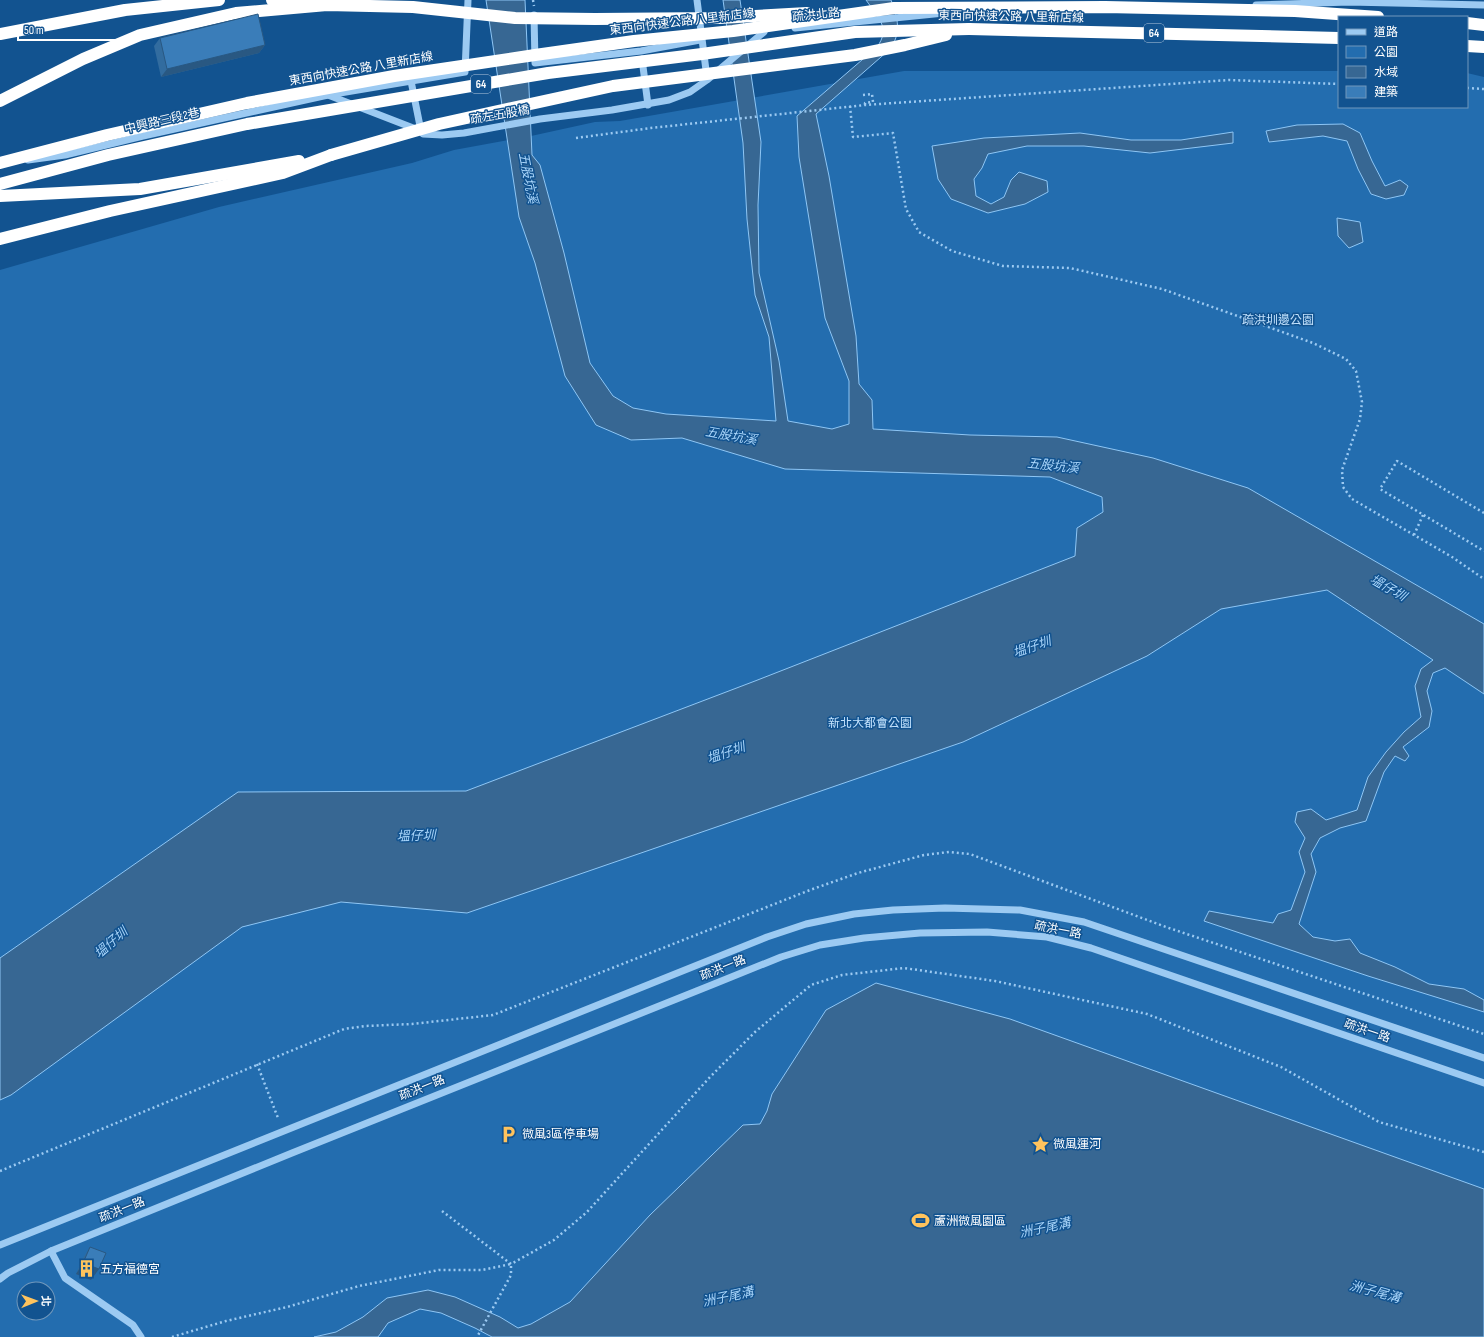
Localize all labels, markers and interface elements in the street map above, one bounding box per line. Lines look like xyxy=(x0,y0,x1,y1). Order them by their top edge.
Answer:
street label: 疏洪北路 xyxy=(791,5,841,25)
street label: 東西向快速公路 八里新店線 xyxy=(609,6,755,38)
street label: 東西向快速公路 八里新店線 xyxy=(938,8,1084,26)
scale bar xyxy=(18,16,128,42)
legend xyxy=(1338,16,1468,108)
text: 50 m xyxy=(24,23,44,38)
road number: 64 xyxy=(1144,24,1164,42)
text: 道路 xyxy=(1374,25,1398,40)
text: 公園 xyxy=(1374,45,1398,60)
street label: 東西向快速公路 八里新店線 xyxy=(288,49,434,89)
text: 水域 xyxy=(1374,65,1398,80)
road number: 64 xyxy=(471,75,491,93)
text: 建築 xyxy=(1374,85,1398,100)
street label: 疏左五股橋 xyxy=(469,102,531,128)
street label: 中興路三段2巷 xyxy=(123,105,201,137)
water label: 五股坑溪 xyxy=(515,151,541,207)
park label: 疏洪圳邊公園 xyxy=(1242,313,1314,328)
water label: 五股坑溪 xyxy=(704,424,760,449)
water label: 五股坑溪 xyxy=(1026,455,1082,477)
water label: 塭仔圳 xyxy=(1367,571,1411,606)
water label: 塭仔圳 xyxy=(1011,632,1055,661)
park label: 新北大都會公園 xyxy=(828,716,912,731)
water label: 塭仔圳 xyxy=(705,738,749,767)
water label: 塭仔圳 xyxy=(396,827,438,845)
street label: 疏洪一路 xyxy=(1033,918,1083,942)
water label: 塭仔圳 xyxy=(91,923,132,962)
street label: 疏洪一路 xyxy=(698,952,748,984)
street label: 疏洪一路 xyxy=(1342,1016,1392,1046)
street label: 疏洪一路 xyxy=(397,1072,447,1104)
parking icon: 微風3區停車場 xyxy=(499,1124,519,1144)
place label: 微風3區停車場 xyxy=(522,1127,599,1142)
place icon: 微風運河 xyxy=(1030,1134,1050,1154)
place label: 微風運河 xyxy=(1053,1137,1101,1152)
street label: 疏洪一路 xyxy=(97,1194,147,1226)
sports icon: 蘆洲微風園區 xyxy=(911,1211,931,1231)
place label: 蘆洲微風園區 xyxy=(934,1214,1006,1229)
water label: 洲子尾溝 xyxy=(1018,1214,1074,1241)
building icon: 五方福德宮 xyxy=(77,1259,97,1279)
place label: 五方福德宮 xyxy=(100,1262,160,1277)
water label: 洲子尾溝 xyxy=(1348,1278,1404,1307)
north arrow xyxy=(16,1281,56,1321)
water label: 洲子尾溝 xyxy=(701,1283,757,1310)
text: 北 xyxy=(39,1295,52,1306)

